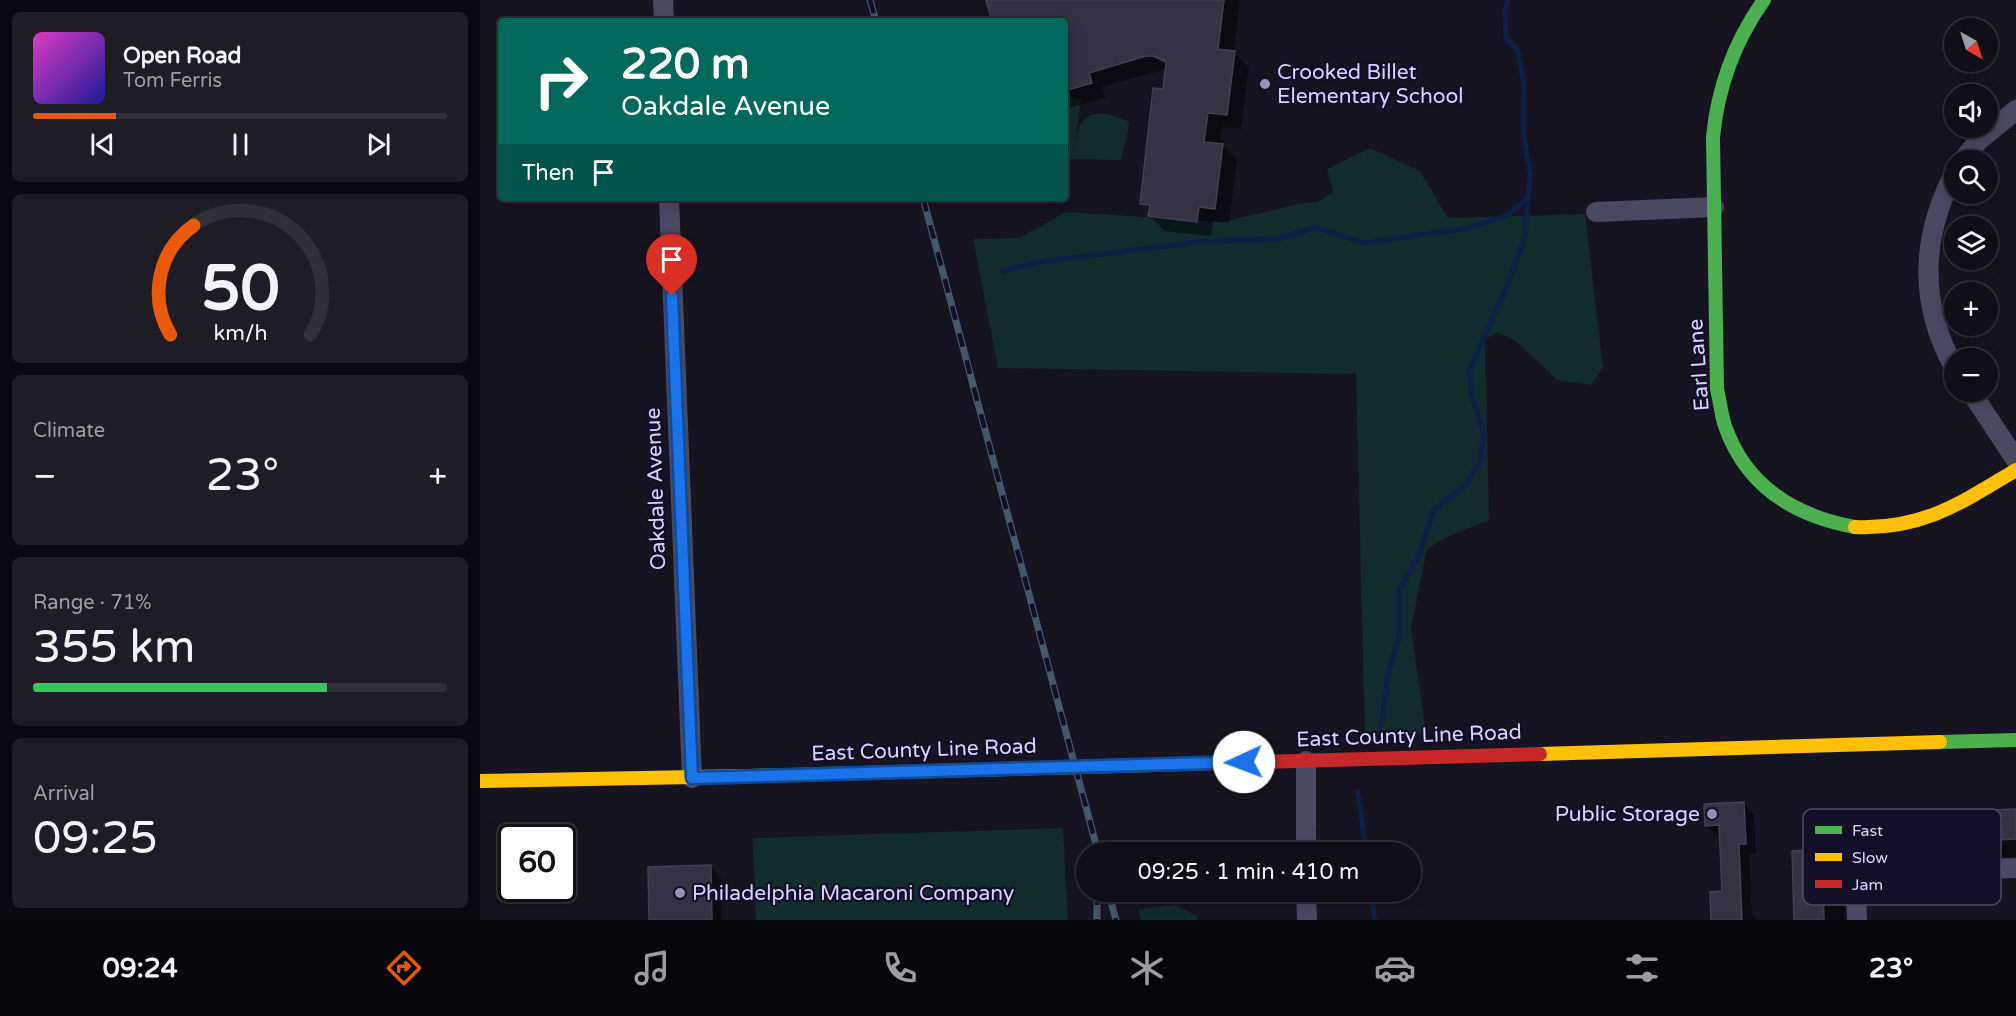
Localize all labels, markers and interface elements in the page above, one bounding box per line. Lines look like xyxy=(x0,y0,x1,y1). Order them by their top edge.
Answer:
north arrow xyxy=(1944,18,1998,72)
map controls xyxy=(1944,18,1998,402)
text: 220 m xyxy=(621,39,750,90)
icon: right xyxy=(522,42,600,120)
text: Open Road xyxy=(123,43,241,69)
place label: Crooked Billet Elementary School xyxy=(1277,60,1464,109)
text: Tom Ferris xyxy=(123,69,222,93)
marker: Crooked Billet Elementary School xyxy=(1258,77,1272,91)
button: sound xyxy=(1944,84,1998,138)
text: Oakdale Avenue xyxy=(621,90,830,123)
icon: previous xyxy=(86,128,119,161)
icon: pause xyxy=(224,128,257,161)
icon: next xyxy=(362,128,395,161)
button: search xyxy=(1944,150,1998,204)
icon: arrive xyxy=(587,156,620,189)
text: Then xyxy=(522,160,575,186)
button: layers xyxy=(1944,216,1998,270)
pin xyxy=(646,234,697,296)
icon: arrive xyxy=(655,243,688,276)
text: 50 xyxy=(201,253,279,328)
button: + xyxy=(1944,282,1998,336)
street label: Earl Lane xyxy=(1683,318,1715,412)
text: km/h xyxy=(213,321,267,347)
button: − xyxy=(1944,348,1998,402)
street label: Oakdale Avenue xyxy=(641,407,671,571)
text: Climate xyxy=(33,419,105,443)
text: 23° xyxy=(206,449,279,503)
text: − xyxy=(33,457,57,496)
text: + xyxy=(428,457,447,496)
text: Range · 71% xyxy=(33,591,152,615)
text: 355 km xyxy=(33,621,195,675)
street label: East County Line Road xyxy=(1296,720,1522,752)
position arrow xyxy=(1212,730,1276,794)
street label: East County Line Road xyxy=(811,734,1037,766)
text: Arrival xyxy=(33,782,95,806)
place label: Public Storage xyxy=(1555,802,1700,827)
marker: Public Storage xyxy=(1705,807,1719,821)
legend xyxy=(1803,809,2001,905)
text: 09:25 xyxy=(33,812,158,866)
text: Fast xyxy=(1852,821,1883,841)
speed limit sign: 60 xyxy=(498,824,576,902)
text: Slow xyxy=(1852,848,1888,868)
text: 09:25 · 1 min · 410 m xyxy=(1138,859,1359,885)
text: Jam xyxy=(1852,875,1883,895)
place label: Philadelphia Macaroni Company xyxy=(692,881,1014,906)
marker: Philadelphia Macaroni Company xyxy=(673,886,687,900)
icon: directions xyxy=(383,947,425,989)
icon: music xyxy=(631,947,673,989)
icon: phone xyxy=(879,947,921,989)
icon: climate xyxy=(1126,947,1168,989)
icon: car xyxy=(1374,947,1416,989)
icon: filters xyxy=(1621,947,1663,989)
text: 09:24 xyxy=(103,952,178,985)
text: 23° xyxy=(1869,952,1913,985)

